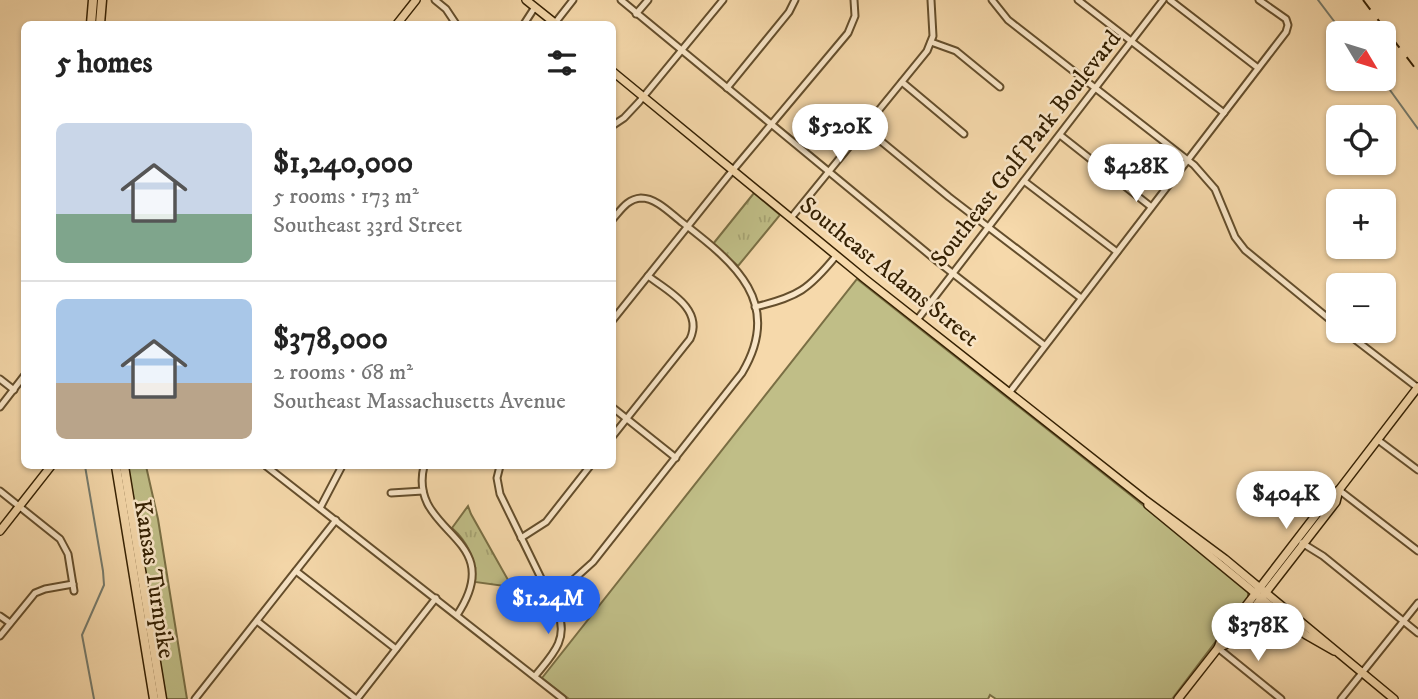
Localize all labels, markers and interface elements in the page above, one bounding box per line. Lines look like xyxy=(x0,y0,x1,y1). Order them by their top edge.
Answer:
north arrow xyxy=(1326,21,1396,91)
map controls xyxy=(1326,21,1396,343)
street label: Southeast Golf Park Boulevard xyxy=(924,25,1128,273)
icon: filters xyxy=(543,44,581,82)
text: 5 homes xyxy=(56,45,152,82)
pin: $520K xyxy=(791,104,889,164)
button: locate xyxy=(1326,105,1396,175)
text: $520K xyxy=(808,112,872,141)
pin: $428K xyxy=(1087,144,1185,204)
text: $1,240,000 xyxy=(273,145,413,182)
icon: home xyxy=(112,151,196,235)
text: $428K xyxy=(1104,152,1168,181)
text: 5 rooms · 173 m² xyxy=(273,182,419,211)
button: + xyxy=(1326,189,1396,259)
street label: Southeast Adams Street xyxy=(793,190,985,354)
text: Southeast 33rd Street xyxy=(273,211,462,240)
button: − xyxy=(1326,273,1396,343)
text: $378,000 xyxy=(273,321,388,358)
icon: home xyxy=(112,327,196,411)
text: 2 rooms · 68 m² xyxy=(273,358,413,387)
text: Southeast Massachusetts Avenue xyxy=(273,387,566,416)
pin: $404K xyxy=(1237,472,1335,531)
text: $404K xyxy=(1252,479,1320,508)
street label: Kansas Turnpike xyxy=(127,497,181,661)
pin: $1.24M xyxy=(491,576,605,636)
text: $1.24M xyxy=(512,584,584,613)
pin: $378K xyxy=(1209,604,1307,663)
text: $378K xyxy=(1228,611,1288,640)

